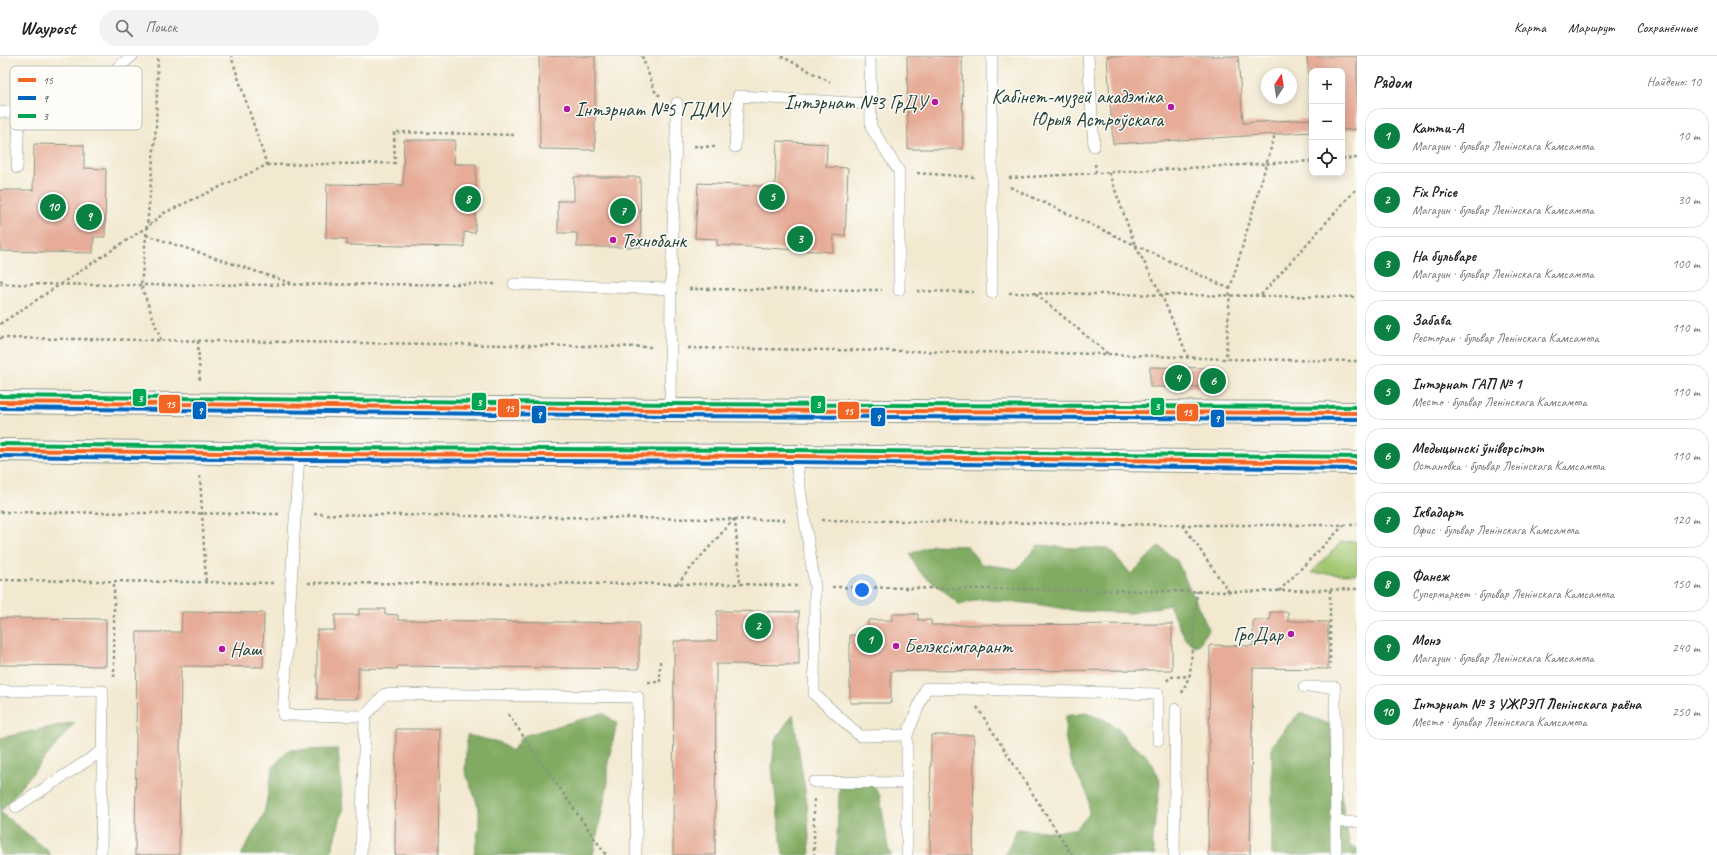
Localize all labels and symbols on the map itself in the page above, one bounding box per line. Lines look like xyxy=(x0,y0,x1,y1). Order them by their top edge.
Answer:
legend xyxy=(10,66,142,130)
north arrow xyxy=(1261,68,1297,104)
text: 15 xyxy=(43,73,54,87)
place label: Кабінет-музей акадэміка Юрыя Астроўскага xyxy=(992,84,1165,132)
place label: Інтэрнат №3 ГрДУ xyxy=(784,90,930,115)
text: 9 xyxy=(43,91,49,105)
place label: Інтэрнат №5 ГДМУ xyxy=(575,97,731,122)
marker: Інтэрнат №3 ГрДУ xyxy=(930,97,940,107)
marker: Кабінет-музей акадэміка Юрыя Астроўскага xyxy=(1166,102,1176,112)
marker: Інтэрнат №5 ГДМУ xyxy=(562,104,572,114)
text: 3 xyxy=(43,109,49,123)
pin: 5 xyxy=(759,182,785,212)
pin: 8 xyxy=(455,184,481,214)
pin: 10 xyxy=(40,192,66,222)
pin: 7 xyxy=(610,196,636,226)
pin: 9 xyxy=(76,202,102,232)
pin: 3 xyxy=(787,224,813,254)
place label: Технобанк xyxy=(621,228,688,253)
marker: Технобанк xyxy=(608,235,618,245)
pin: 4 xyxy=(1165,363,1191,393)
pin: 6 xyxy=(1200,366,1226,396)
line badge: 3 xyxy=(132,388,147,407)
text: 3 xyxy=(138,391,144,405)
line badge: 3 xyxy=(471,392,487,411)
line badge: 15 xyxy=(158,394,181,414)
text: 3 xyxy=(477,395,483,409)
line badge: 3 xyxy=(810,395,826,414)
text: 15 xyxy=(165,397,176,411)
text: 3 xyxy=(816,397,822,411)
line badge: 3 xyxy=(1150,397,1165,416)
line badge: 15 xyxy=(497,398,520,418)
text: 3 xyxy=(1155,399,1161,413)
line badge: 9 xyxy=(192,401,207,420)
text: 15 xyxy=(504,401,515,415)
line badge: 15 xyxy=(837,401,860,420)
text: 9 xyxy=(198,403,204,417)
line badge: 15 xyxy=(1176,403,1199,422)
text: 15 xyxy=(843,404,854,418)
line badge: 9 xyxy=(531,405,547,424)
text: 15 xyxy=(1182,405,1193,419)
text: 9 xyxy=(537,407,543,421)
line badge: 9 xyxy=(870,407,886,427)
line badge: 9 xyxy=(1210,409,1225,428)
text: 9 xyxy=(876,410,882,424)
text: 9 xyxy=(1215,411,1221,425)
your location xyxy=(852,580,872,600)
pin: 2 xyxy=(745,611,771,641)
place label: ГроДар xyxy=(1233,622,1284,647)
pin: 1 xyxy=(857,625,883,655)
marker: ГроДар xyxy=(1286,629,1296,639)
place label: Белэксімгарант xyxy=(904,634,1014,659)
place label: Наш xyxy=(230,637,263,662)
marker: Белэксімгарант xyxy=(891,641,901,651)
marker: Наш xyxy=(217,644,227,654)

